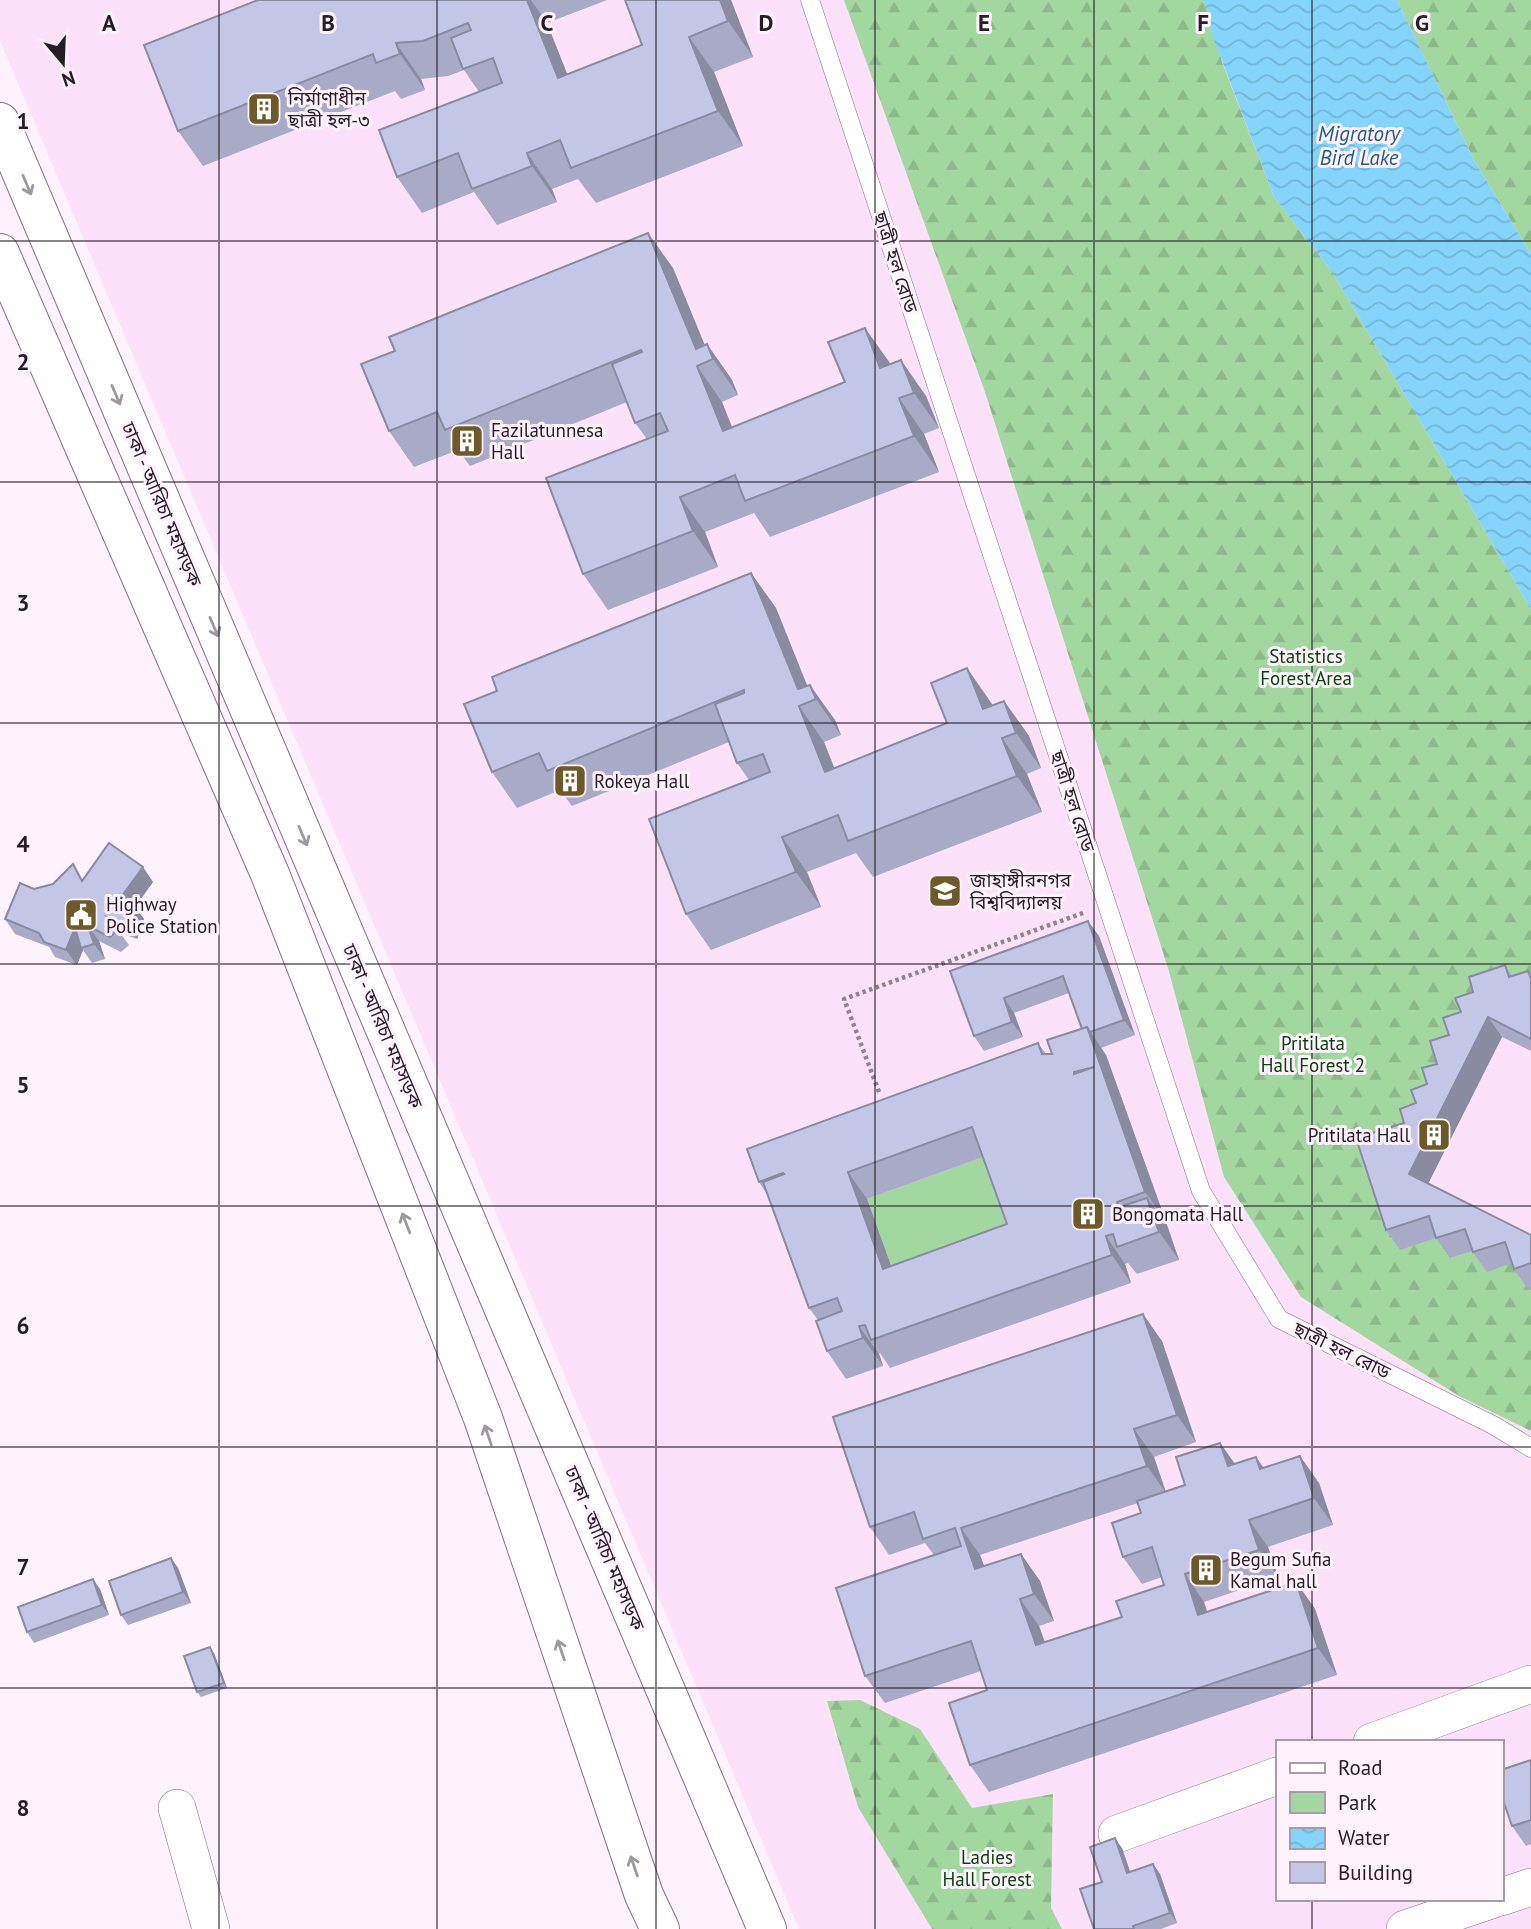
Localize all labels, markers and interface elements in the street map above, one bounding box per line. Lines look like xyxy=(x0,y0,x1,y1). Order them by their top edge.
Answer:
text: A xyxy=(102,8,116,37)
text: B xyxy=(321,8,335,37)
text: C xyxy=(541,8,554,37)
text: D xyxy=(759,8,773,37)
text: E xyxy=(978,8,990,37)
text: F xyxy=(1197,8,1209,37)
text: G xyxy=(1415,8,1429,37)
north arrow xyxy=(28,28,98,98)
text: N xyxy=(59,66,78,92)
place label: নির্মাণাধীন ছাত্রী হল-৩ xyxy=(287,86,369,132)
building icon: নির্মাণাধীন ছাত্রী হল-৩ xyxy=(245,90,283,128)
text: 1 xyxy=(16,106,30,135)
water label: Migratory Bird Lake xyxy=(1318,120,1402,171)
one-way arrow xyxy=(21,174,34,196)
street label: ছাত্রী হল রোড xyxy=(868,207,924,316)
text: 2 xyxy=(16,347,30,376)
one-way arrow xyxy=(110,383,123,405)
street label: ঢাকা - আরিচা মহাসড়ক xyxy=(116,417,208,590)
place label: Fazilatunnesa Hall xyxy=(491,418,603,464)
building icon: Fazilatunnesa Hall xyxy=(448,422,486,460)
text: 3 xyxy=(16,588,30,617)
one-way arrow xyxy=(208,615,221,637)
park label: Statistics Forest Area xyxy=(1260,644,1352,690)
street label: ছাত্রী হল রোড xyxy=(1045,746,1101,855)
building icon: Rokeya Hall xyxy=(551,762,589,800)
place label: Rokeya Hall xyxy=(594,769,690,793)
one-way arrow xyxy=(297,825,310,846)
text: 4 xyxy=(16,829,30,858)
place label: জাহাঙ্গীরনগর বিশ্ববিদ্যালয় xyxy=(969,868,1072,914)
school or university icon: জাহাঙ্গীরনগর বিশ্ববিদ্যালয় xyxy=(926,872,964,910)
place label: Highway Police Station xyxy=(106,892,218,938)
public building icon: Highway Police Station xyxy=(62,896,100,934)
street label: ঢাকা - আরিচা মহাসড়ক xyxy=(337,939,429,1112)
park label: Pritilata Hall Forest 2 xyxy=(1261,1031,1365,1077)
text: 5 xyxy=(16,1070,30,1099)
building icon: Pritilata Hall xyxy=(1415,1116,1453,1154)
place label: Pritilata Hall xyxy=(1308,1123,1410,1147)
building icon: Bongomata Hall xyxy=(1069,1195,1107,1233)
place label: Bongomata Hall xyxy=(1112,1202,1244,1226)
one-way arrow xyxy=(399,1212,412,1234)
text: 6 xyxy=(16,1311,30,1340)
street label: ছাত্রী হল রোড xyxy=(1289,1316,1395,1384)
one-way arrow xyxy=(481,1424,493,1446)
street label: ঢাকা - আরিচা মহাসড়ক xyxy=(559,1461,651,1634)
place label: Begum Sufia Kamal hall xyxy=(1230,1547,1332,1593)
building icon: Begum Sufia Kamal hall xyxy=(1187,1551,1225,1589)
text: 7 xyxy=(16,1552,30,1581)
one-way arrow xyxy=(554,1640,566,1662)
legend xyxy=(1276,1740,1503,1901)
text: Road xyxy=(1338,1754,1382,1781)
text: Park xyxy=(1338,1789,1377,1816)
text: 8 xyxy=(16,1793,30,1822)
text: Water xyxy=(1338,1824,1390,1851)
park label: Ladies Hall Forest xyxy=(943,1845,1032,1891)
one-way arrow xyxy=(627,1855,640,1877)
text: Building xyxy=(1338,1859,1413,1886)

